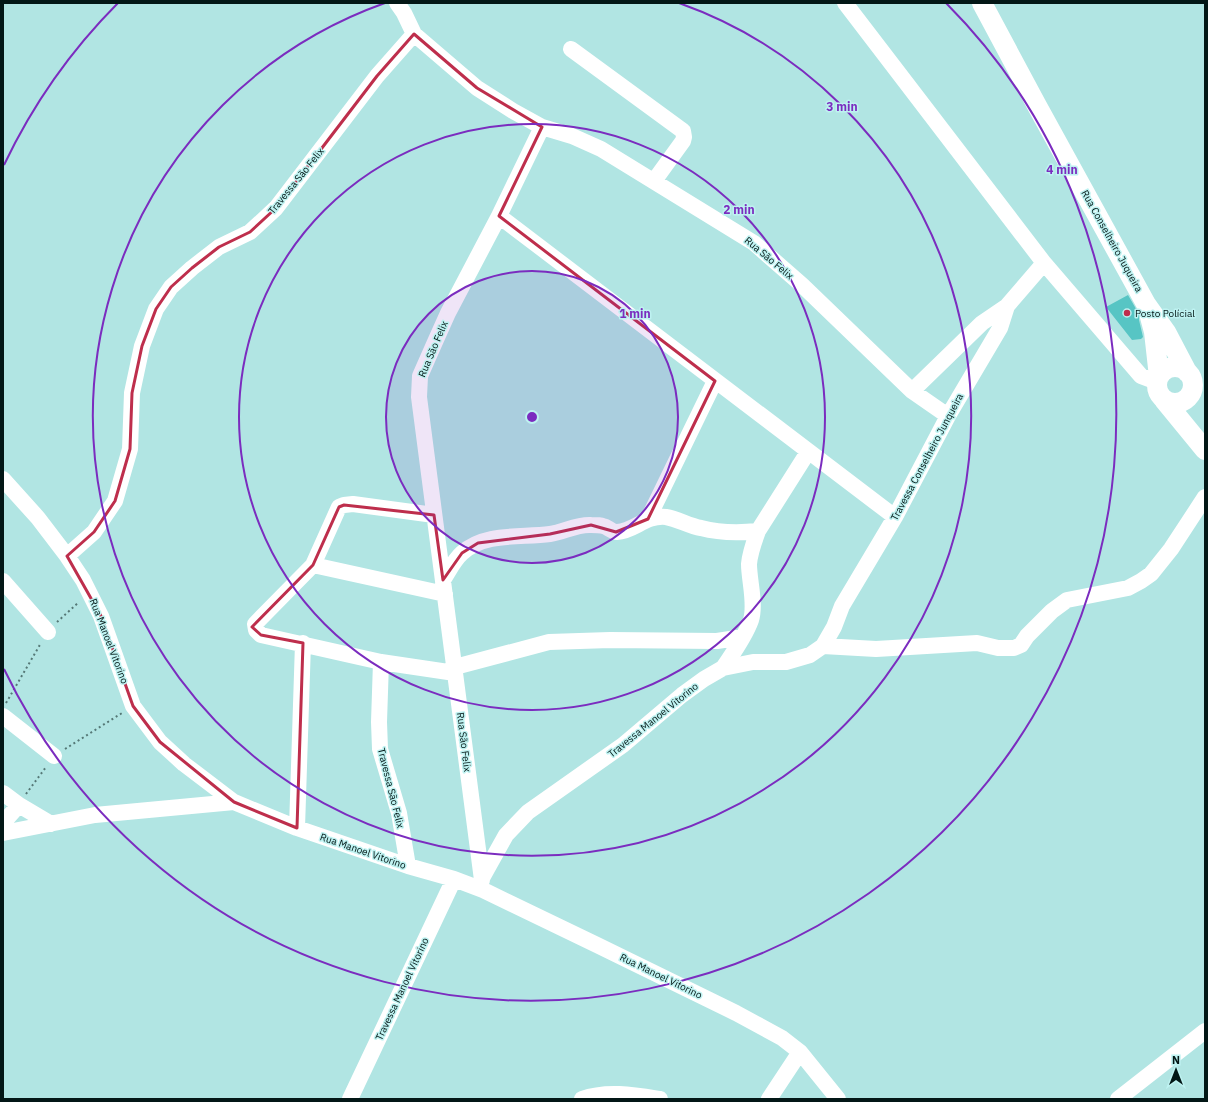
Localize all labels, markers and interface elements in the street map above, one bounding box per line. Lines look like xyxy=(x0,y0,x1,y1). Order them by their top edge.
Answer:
text: 3 min xyxy=(826,99,858,114)
street label: Travessa São Felix xyxy=(265,145,327,217)
text: 4 min xyxy=(1046,162,1078,177)
street label: Rua Conselheiro Juqueira xyxy=(1078,188,1146,295)
text: 2 min xyxy=(723,202,755,217)
street label: Rua São Felix xyxy=(742,234,796,282)
text: 1 min xyxy=(619,306,651,321)
place label: Posto Polícial xyxy=(1135,307,1195,320)
marker: Posto Polícial xyxy=(1122,308,1132,318)
street label: Rua São Felix xyxy=(415,319,451,379)
street label: Travessa Conselheiro Junqueira xyxy=(888,390,967,523)
centre of rings xyxy=(525,410,539,424)
street label: Rua Manoel Vitorino xyxy=(87,597,131,686)
street label: Travessa Manoel Vitorino xyxy=(605,679,701,760)
street label: Rua São Felix xyxy=(454,711,474,773)
street label: Travessa São Felix xyxy=(375,747,407,829)
street label: Rua Manoel Vitorino xyxy=(318,830,408,872)
street label: Travessa Manoel Vitorino xyxy=(372,935,432,1043)
street label: Rua Manoel Vitorino xyxy=(618,950,705,1002)
north arrow xyxy=(1156,1050,1196,1090)
text: N xyxy=(1172,1053,1180,1067)

